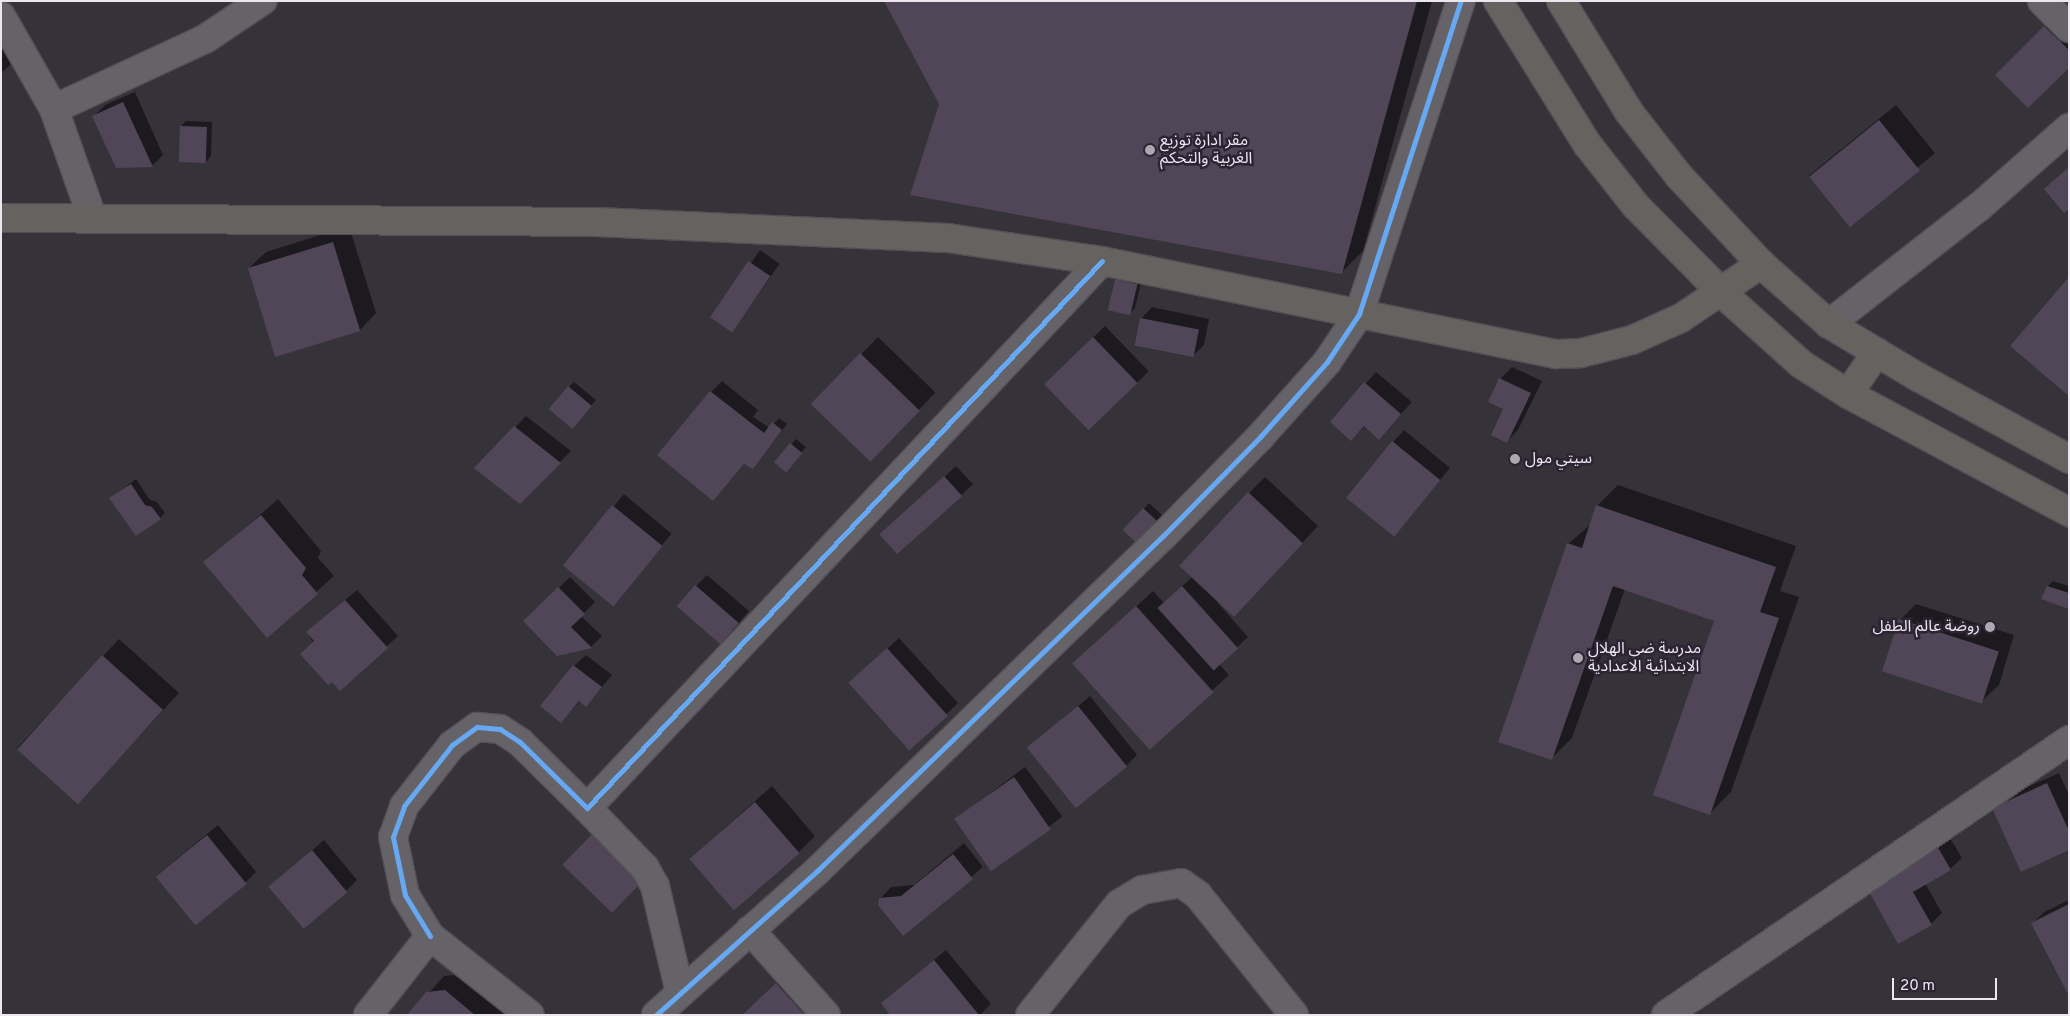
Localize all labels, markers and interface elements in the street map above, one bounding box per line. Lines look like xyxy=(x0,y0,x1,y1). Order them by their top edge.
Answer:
place label: مقر ادارة توزيع الغربية والتحكم xyxy=(1160,131,1252,169)
marker: مقر ادارة توزيع الغربية والتحكم xyxy=(1144,144,1156,156)
place label: سيتي مول xyxy=(1525,449,1592,469)
marker: سيتي مول xyxy=(1509,453,1521,465)
place label: روضة عالم الطفل xyxy=(1872,617,1980,637)
marker: روضة عالم الطفل xyxy=(1984,621,1996,633)
place label: مدرسة ضي الهلال الابتدائية الاعدادية xyxy=(1588,639,1701,677)
marker: مدرسة ضي الهلال الابتدائية الاعدادية xyxy=(1572,652,1584,664)
scale bar xyxy=(1895,968,2000,1000)
text: 20 m xyxy=(1900,977,1935,996)

